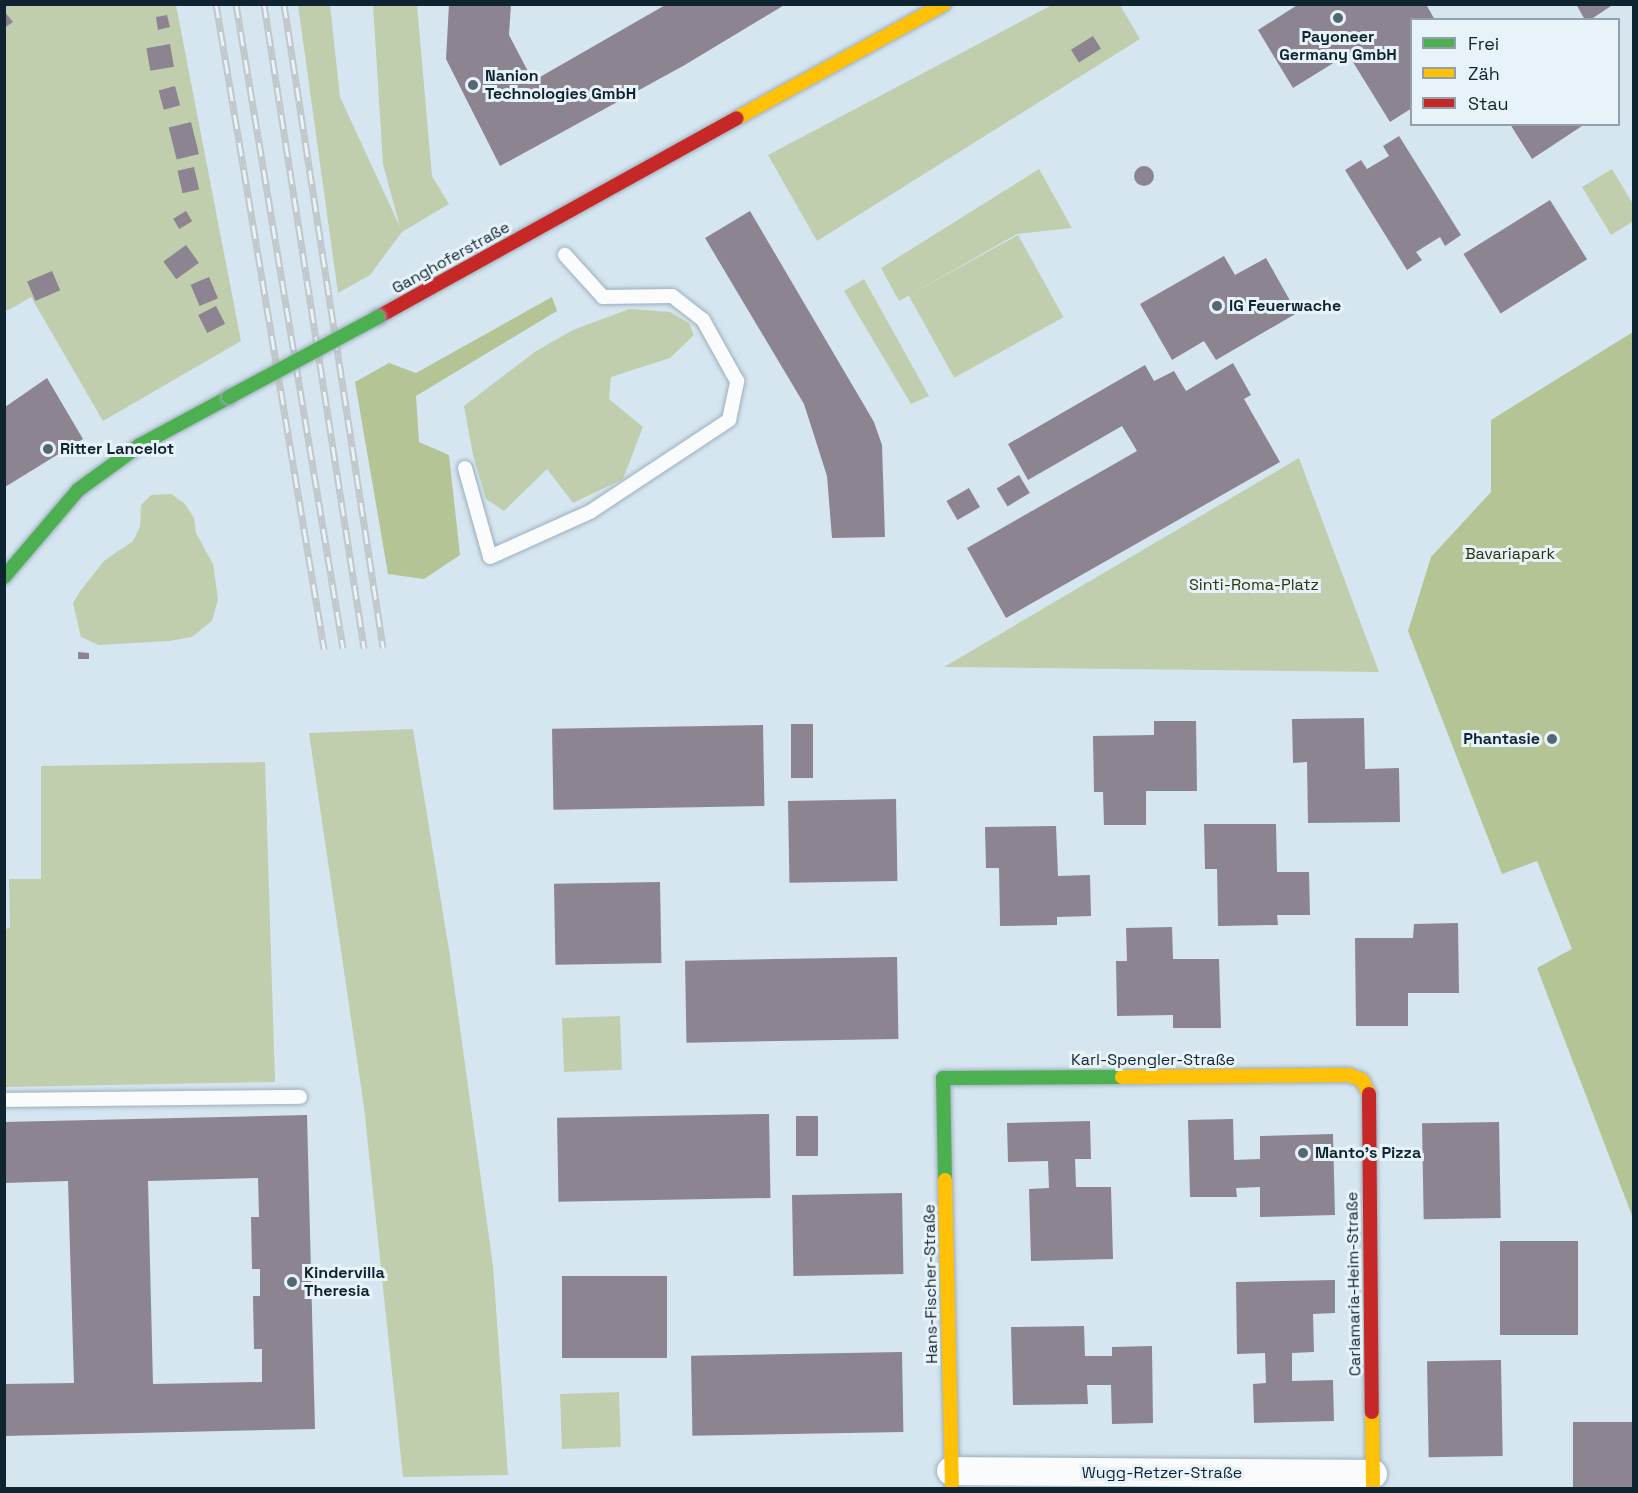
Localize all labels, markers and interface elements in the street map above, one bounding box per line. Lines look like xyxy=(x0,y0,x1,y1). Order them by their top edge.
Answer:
marker: Payoneer Germany GmbH xyxy=(1331,11,1345,25)
legend xyxy=(1410,18,1620,126)
place label: Payoneer Germany GmbH xyxy=(1279,27,1397,65)
text: Frei xyxy=(1468,32,1499,55)
text: Zäh xyxy=(1468,62,1500,85)
place label: Nanion Technologies GmbH xyxy=(485,66,636,104)
marker: Nanion Technologies GmbH xyxy=(466,78,480,92)
text: Stau xyxy=(1468,92,1508,115)
street label: Ganghoferstraße xyxy=(389,218,513,298)
place label: IG Feuerwache xyxy=(1229,296,1341,316)
marker: IG Feuerwache xyxy=(1210,299,1224,313)
place label: Ritter Lancelot xyxy=(60,439,174,459)
marker: Ritter Lancelot xyxy=(41,442,55,456)
park label: Bavariapark xyxy=(1465,544,1555,564)
park label: Sinti-Roma-Platz xyxy=(1189,575,1319,595)
place label: Phantasie xyxy=(1463,729,1540,749)
marker: Phantasie xyxy=(1545,732,1559,746)
street label: Karl-Spengler-Straße xyxy=(1071,1050,1235,1070)
place label: Manto's Pizza xyxy=(1315,1143,1421,1163)
marker: Manto's Pizza xyxy=(1296,1146,1310,1160)
street label: Carlamaria-Heim-Straße xyxy=(1343,1192,1365,1376)
street label: Hans-Fischer-Straße xyxy=(920,1204,942,1364)
place label: Kindervilla Theresia xyxy=(304,1263,385,1301)
marker: Kindervilla Theresia xyxy=(285,1275,299,1289)
street label: Wugg-Retzer-Straße xyxy=(1082,1463,1242,1483)

